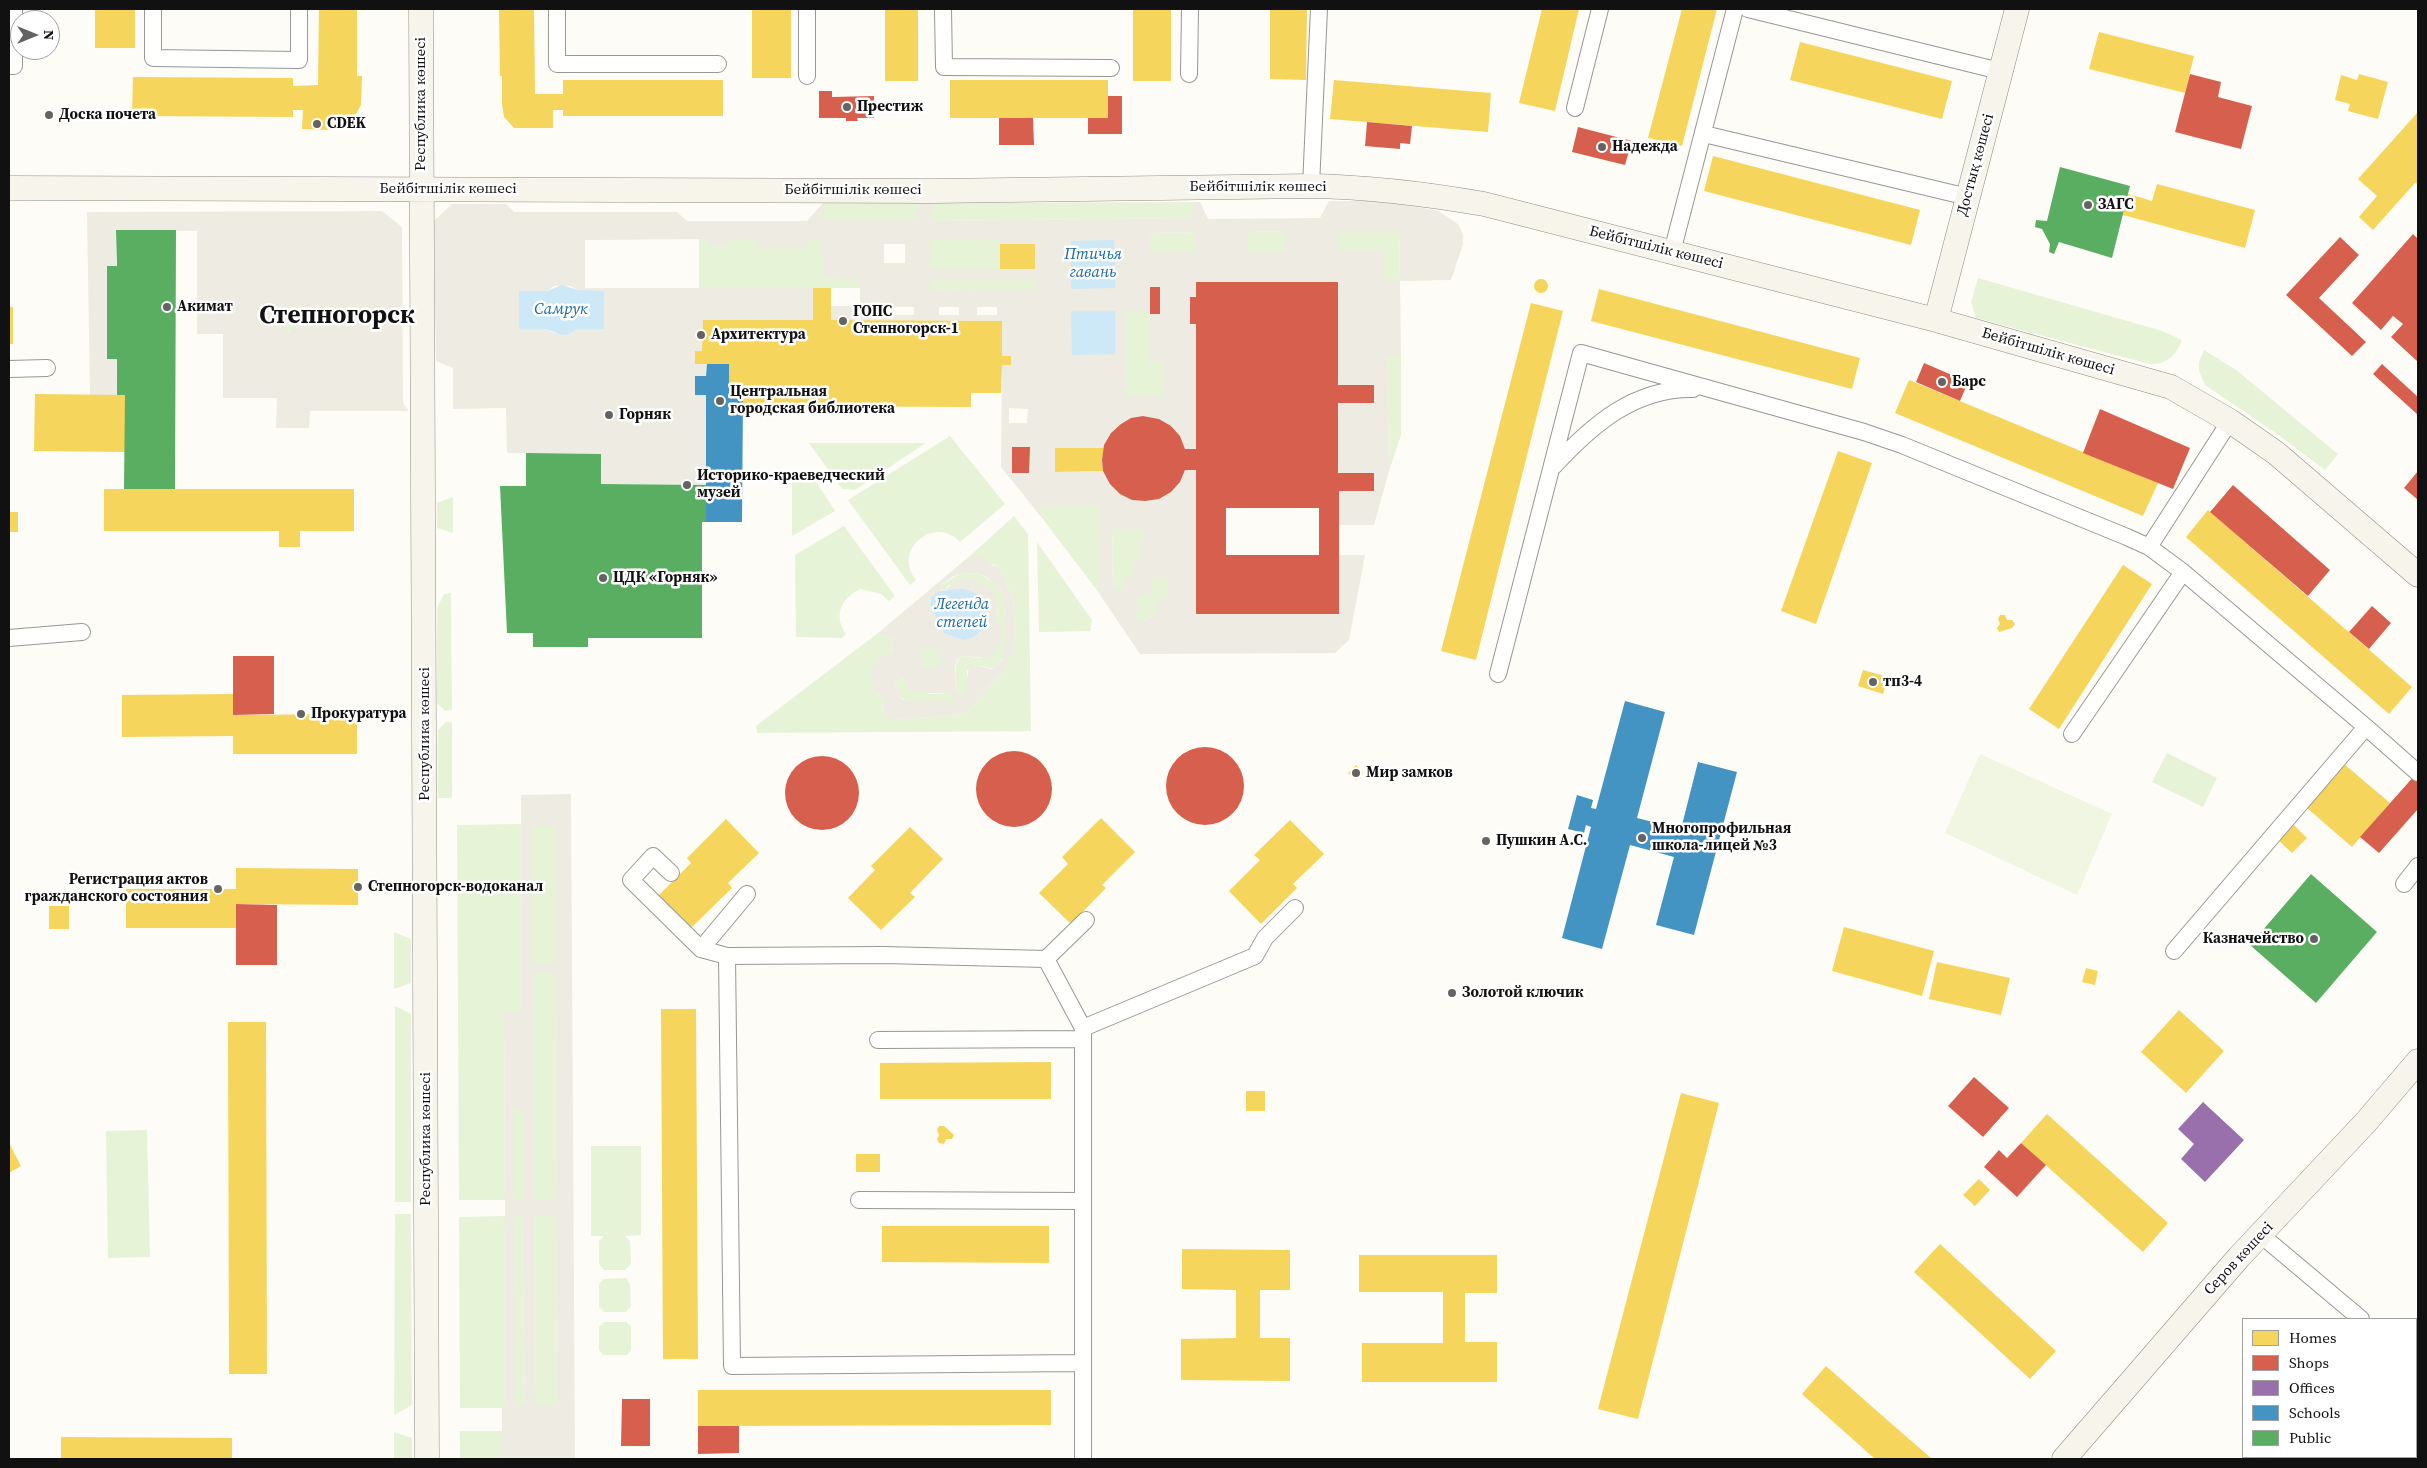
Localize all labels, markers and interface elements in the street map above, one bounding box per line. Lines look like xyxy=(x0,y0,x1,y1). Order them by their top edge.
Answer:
north arrow xyxy=(10,10,60,60)
text: N xyxy=(39,30,59,40)
street label: Республика көшесі xyxy=(412,37,430,171)
place label: Престиж xyxy=(857,98,923,116)
marker: Престиж xyxy=(841,101,853,113)
place label: Доска почета xyxy=(59,106,156,124)
marker: Доска почета xyxy=(43,109,55,121)
street label: Достық көшесі xyxy=(1954,112,1998,218)
place label: CDEK xyxy=(327,115,366,133)
marker: CDEK xyxy=(311,118,323,130)
place label: Надежда xyxy=(1612,138,1678,156)
marker: Надежда xyxy=(1596,141,1608,153)
street label: Бейбітшілік көшесі xyxy=(1189,178,1327,196)
street label: Бейбітшілік көшесі xyxy=(379,180,517,198)
street label: Бейбітшілік көшесі xyxy=(784,181,922,199)
place label: ЗАГС xyxy=(2098,196,2134,214)
marker: ЗАГС xyxy=(2082,199,2094,211)
street label: Бейбітшілік көшесі xyxy=(1587,223,1725,273)
water label: Птичья гавань xyxy=(1064,245,1122,283)
place label: Акимат xyxy=(177,298,233,316)
water label: Самрук xyxy=(534,300,588,320)
marker: Акимат xyxy=(161,301,173,313)
district label: Степногорск xyxy=(259,302,415,332)
place label: ГОПС Степногорск-1 xyxy=(853,303,959,338)
marker: ГОПС Степногорск-1 xyxy=(837,315,849,327)
street label: Бейбітшілік көшесі xyxy=(1979,324,2117,380)
place label: Архитектура xyxy=(711,326,806,344)
marker: Архитектура xyxy=(695,329,707,341)
place label: Барс xyxy=(1952,373,1986,391)
marker: Барс xyxy=(1936,376,1948,388)
place label: Центральная городская библиотека xyxy=(730,383,895,418)
marker: Центральная городская библиотека xyxy=(714,395,726,407)
place label: Горняк xyxy=(619,406,671,424)
marker: Горняк xyxy=(603,409,615,421)
place label: Историко-краеведческий музей xyxy=(697,467,885,502)
marker: Историко-краеведческий музей xyxy=(681,479,693,491)
place label: ЦДК «Горняк» xyxy=(613,569,718,587)
marker: ЦДК «Горняк» xyxy=(597,572,609,584)
water label: Легенда степей xyxy=(935,595,989,633)
street label: Республика көшесі xyxy=(416,667,434,801)
place label: тп3-4 xyxy=(1883,673,1922,691)
marker: тп3-4 xyxy=(1867,676,1879,688)
place label: Прокуратура xyxy=(311,705,407,723)
marker: Прокуратура xyxy=(295,708,307,720)
place label: Мир замков xyxy=(1366,764,1453,782)
marker: Мир замков xyxy=(1350,767,1362,779)
place label: Многопрофильная школа-лицей №3 xyxy=(1652,820,1791,855)
place label: Пушкин А.С. xyxy=(1496,832,1587,850)
marker: Многопрофильная школа-лицей №3 xyxy=(1636,832,1648,844)
marker: Пушкин А.С. xyxy=(1480,835,1492,847)
place label: Регистрация актов гражданского состояния xyxy=(25,871,208,906)
place label: Степногорск-водоканал xyxy=(368,878,543,896)
marker: Степногорск-водоканал xyxy=(352,881,364,893)
marker: Регистрация актов гражданского состояния xyxy=(212,883,224,895)
place label: Казначейство xyxy=(2203,930,2304,948)
marker: Казначейство xyxy=(2308,933,2320,945)
place label: Золотой ключик xyxy=(1462,984,1584,1002)
marker: Золотой ключик xyxy=(1446,987,1458,999)
street label: Республика көшесі xyxy=(417,1072,435,1206)
street label: Серов көшесі xyxy=(2201,1219,2277,1299)
legend xyxy=(2242,1318,2417,1458)
text: Homes xyxy=(2289,1327,2336,1348)
text: Shops xyxy=(2289,1352,2329,1373)
text: Offices xyxy=(2289,1377,2335,1398)
text: Schools xyxy=(2289,1402,2340,1423)
text: Public xyxy=(2289,1427,2331,1448)

